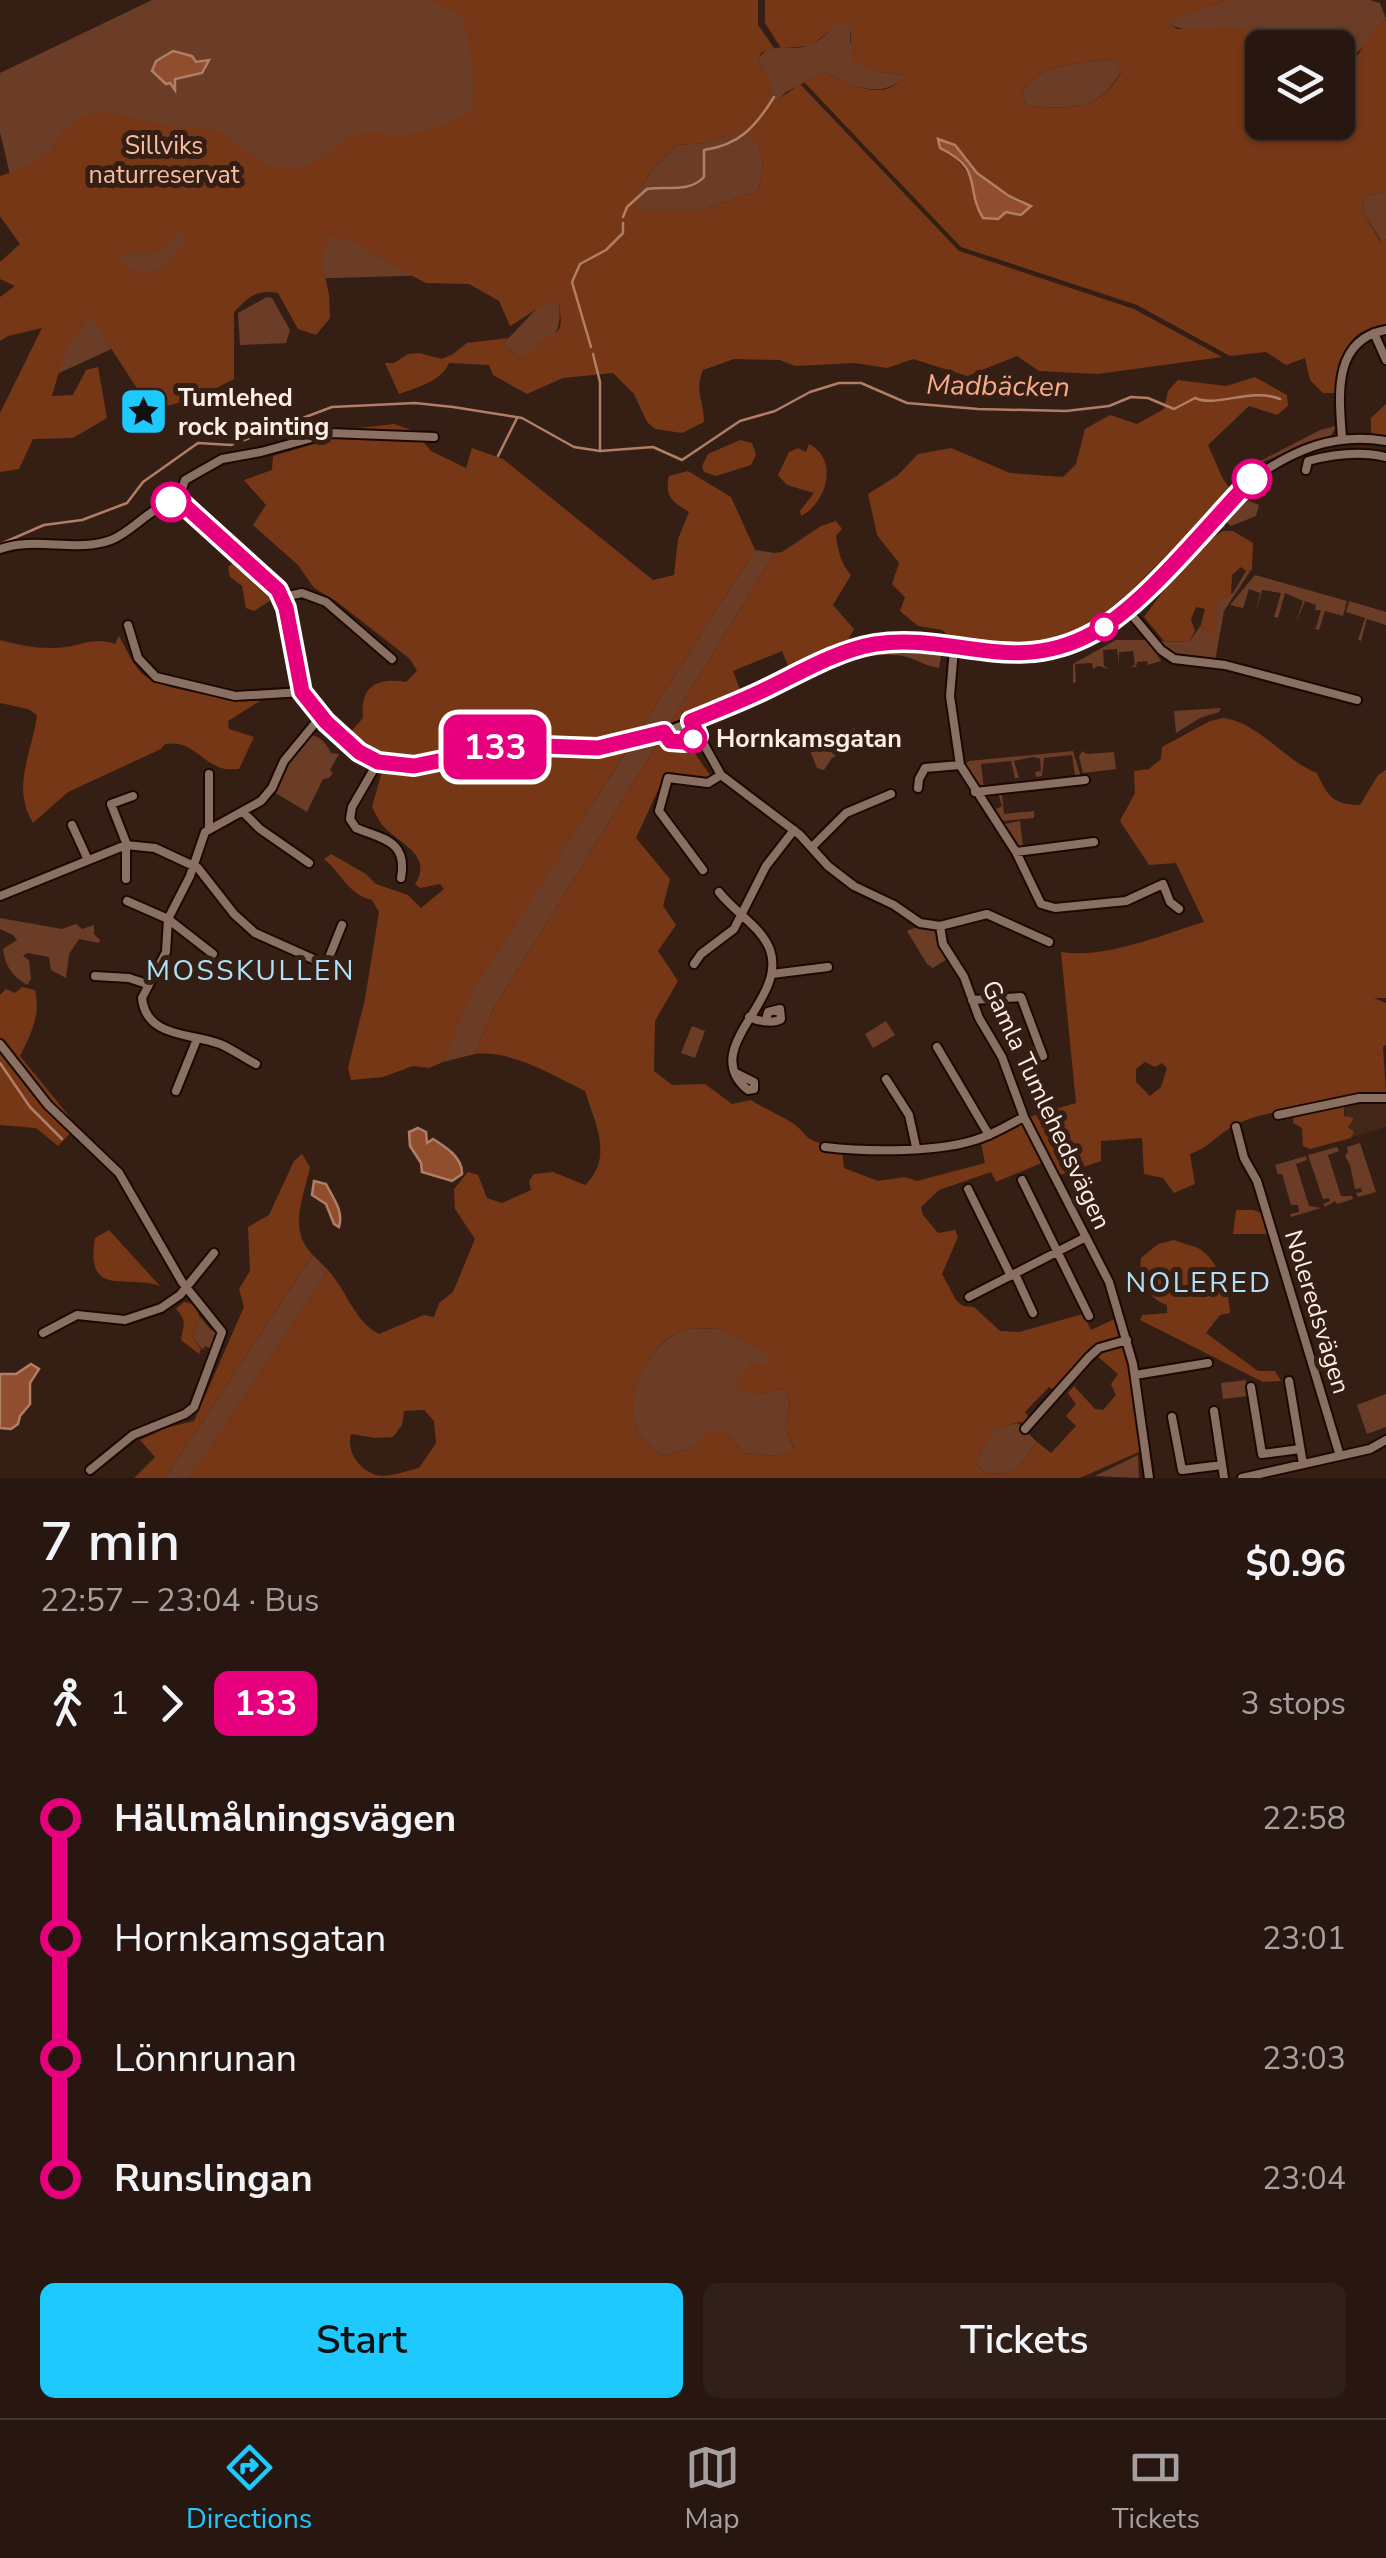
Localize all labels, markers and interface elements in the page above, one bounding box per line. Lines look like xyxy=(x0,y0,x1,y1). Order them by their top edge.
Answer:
map controls xyxy=(1245,30,1355,140)
button: layers xyxy=(1245,30,1355,140)
park label: Sillviks naturreservat xyxy=(89,129,240,192)
water label: Madbäcken xyxy=(926,366,1070,406)
place label: Tumlehed rock painting xyxy=(178,381,329,444)
place icon: Tumlehed rock painting xyxy=(117,386,169,438)
unlabelled marker xyxy=(1233,460,1271,498)
unlabelled marker xyxy=(152,483,190,521)
unlabelled marker xyxy=(1091,614,1117,640)
line badge: 133 xyxy=(438,714,552,780)
place label: Hornkamsgatan xyxy=(716,722,902,756)
text: 133 xyxy=(463,724,527,771)
marker: Hornkamsgatan xyxy=(680,726,706,752)
district label: MOSSKULLEN xyxy=(146,952,356,990)
street label: Gamla Tumlehedsvägen xyxy=(973,975,1119,1235)
street label: Noleredsvägen xyxy=(1276,1226,1358,1398)
district label: NOLERED xyxy=(1125,1264,1273,1302)
text: 7 min xyxy=(40,1504,180,1579)
text: $0.96 xyxy=(1245,1538,1346,1589)
text: 22:57 – 23:04 · Bus xyxy=(40,1579,319,1622)
icon: walk xyxy=(40,1676,95,1731)
icon: forward xyxy=(144,1676,199,1731)
text: 133 xyxy=(234,1680,297,1727)
text: 1 xyxy=(110,1682,129,1725)
text: 3 stops xyxy=(1240,1682,1346,1725)
text: Hällmålningsvägen xyxy=(114,1793,456,1844)
text: 22:58 xyxy=(1262,1797,1346,1840)
text: Hornkamsgatan xyxy=(114,1913,386,1964)
text: 23:01 xyxy=(1262,1917,1346,1960)
text: Lönnrunan xyxy=(114,2033,297,2084)
text: 23:03 xyxy=(1262,2037,1346,2080)
text: Runslingan xyxy=(114,2153,313,2204)
text: 23:04 xyxy=(1262,2157,1346,2200)
button: Start xyxy=(40,2283,683,2398)
button: Tickets xyxy=(703,2283,1346,2398)
tab: Directions xyxy=(186,2440,312,2538)
tab: Map xyxy=(684,2440,740,2538)
tab: Tickets xyxy=(1112,2440,1200,2538)

